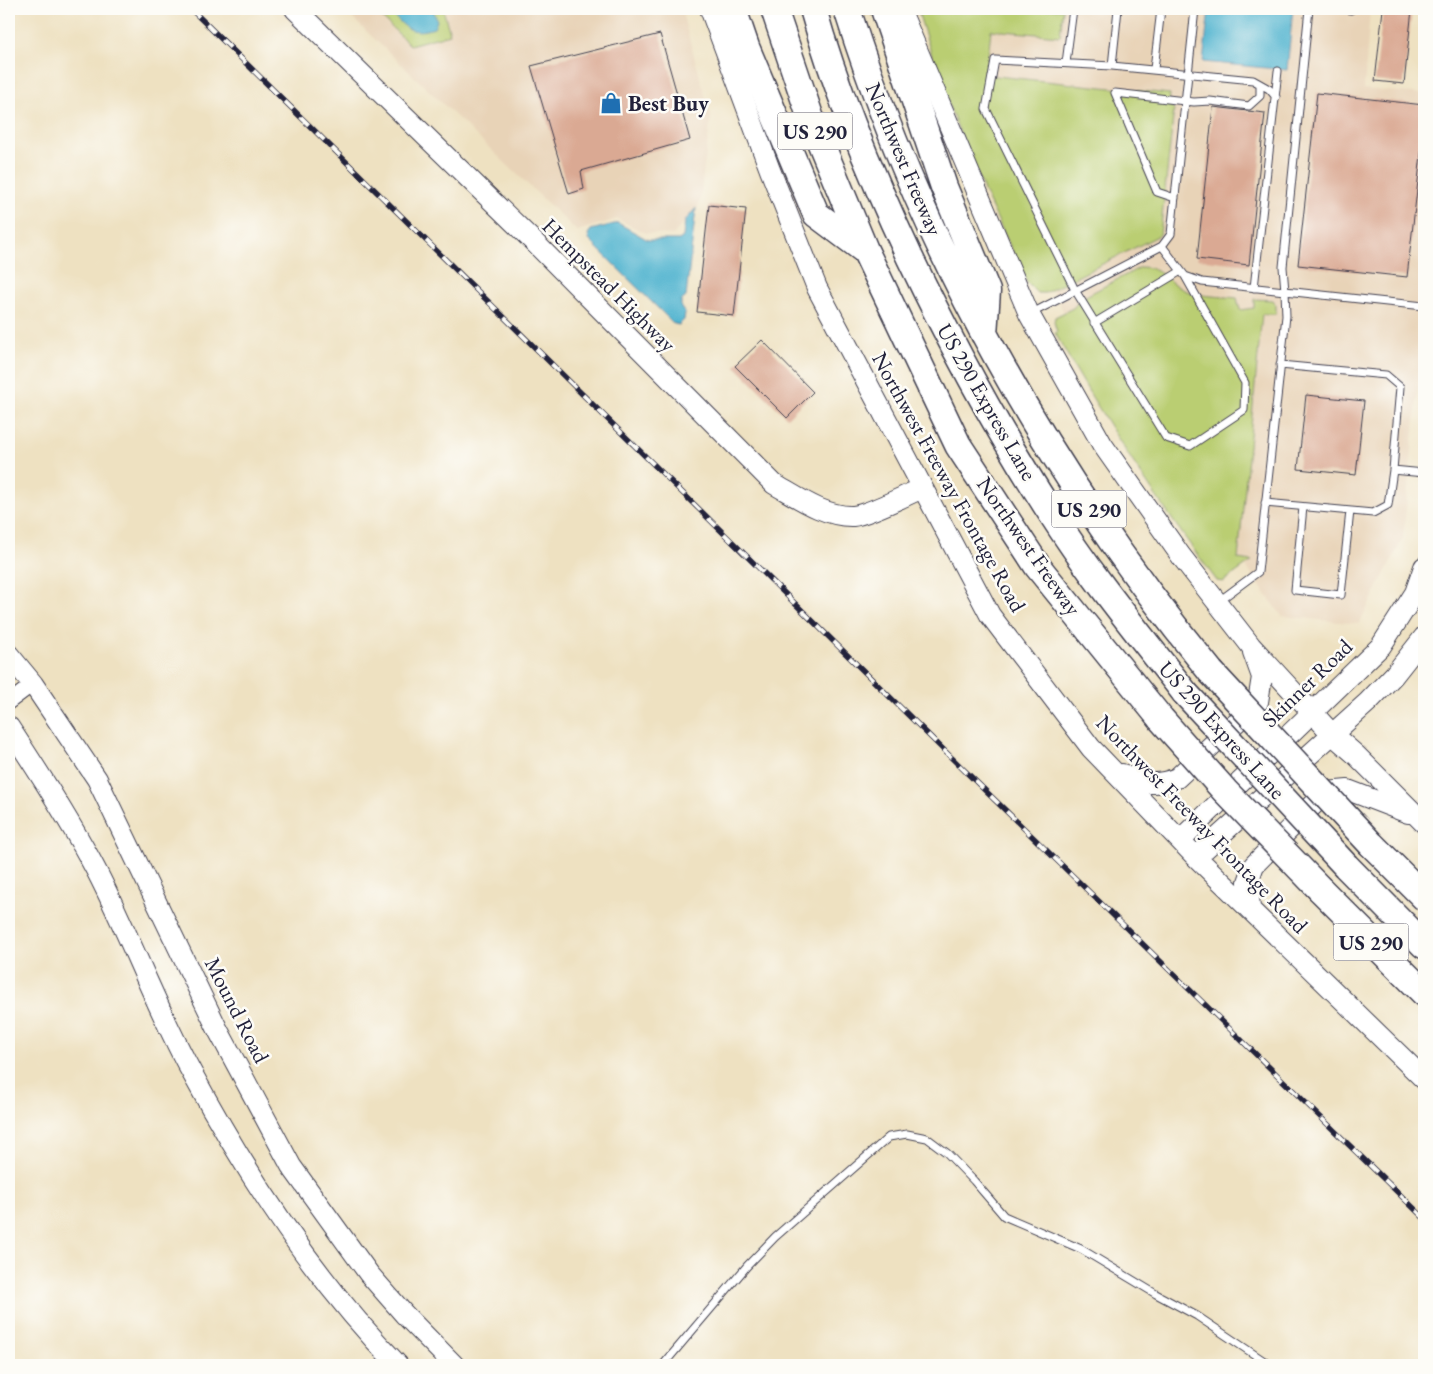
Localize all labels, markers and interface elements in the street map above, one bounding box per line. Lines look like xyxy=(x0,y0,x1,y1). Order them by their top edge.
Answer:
street label: Northwest Freeway xyxy=(859,78,949,240)
place label: Best Buy xyxy=(628,89,709,118)
shop icon: Best Buy xyxy=(598,90,624,116)
road number: US 290 xyxy=(778,112,852,150)
street label: Hempstead Highway xyxy=(536,212,683,359)
street label: US 290 Express Lane xyxy=(930,318,1044,486)
street label: Northwest Freeway Frontage Road xyxy=(866,347,1032,617)
street label: Northwest Freeway xyxy=(971,472,1087,620)
road number: US 290 xyxy=(1052,490,1126,528)
street label: Skinner Road xyxy=(1255,632,1359,734)
street label: US 290 Express Lane xyxy=(1152,655,1292,806)
street label: Northwest Freeway Frontage Road xyxy=(1090,708,1315,940)
road number: US 290 xyxy=(1334,924,1408,960)
street label: Mound Road xyxy=(198,952,276,1069)

